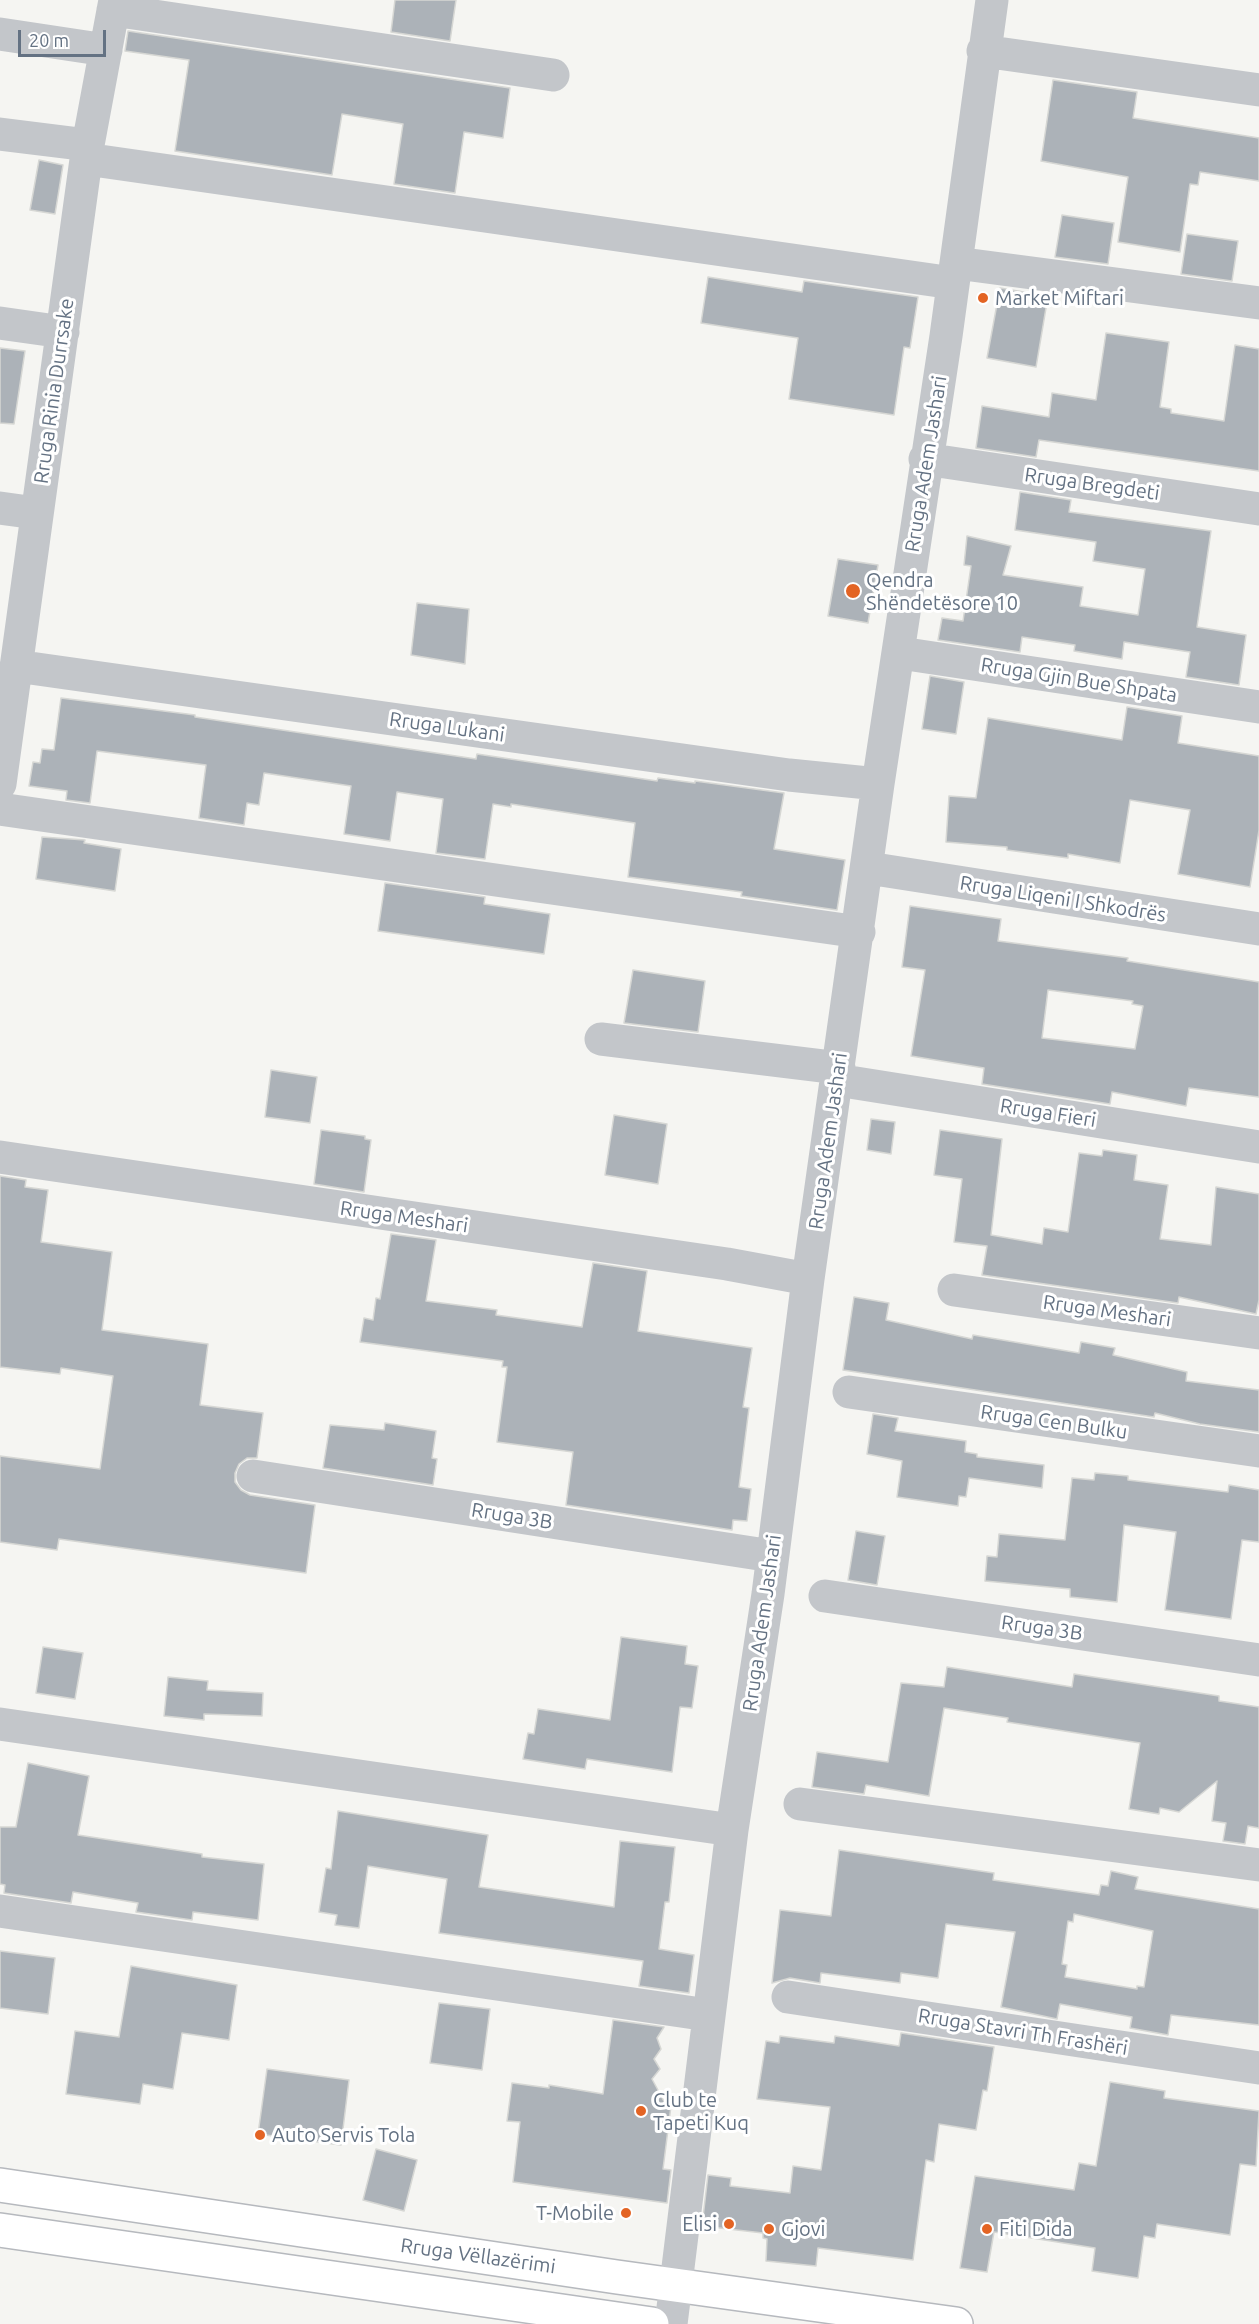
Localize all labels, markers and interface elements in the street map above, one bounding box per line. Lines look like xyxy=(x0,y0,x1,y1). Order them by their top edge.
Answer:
scale bar xyxy=(21,18,110,56)
text: 20 m xyxy=(29,30,69,50)
place label: Market Miftari xyxy=(995,286,1124,310)
marker: Market Miftari xyxy=(976,291,990,305)
street label: Rruga Rinia Durrsake xyxy=(29,297,79,485)
street label: Rruga Adem Jashari xyxy=(900,374,952,554)
street label: Rruga Bregdeti xyxy=(1023,463,1161,505)
place label: Qendra Shëndetësore 10 xyxy=(866,568,1018,615)
marker: Qendra Shëndetësore 10 xyxy=(844,582,862,600)
street label: Rruga Gjin Bue Shpata xyxy=(979,653,1179,707)
street label: Rruga Lukani xyxy=(388,707,506,747)
street label: Rruga Liqeni I Shkodrës xyxy=(958,871,1168,927)
street label: Rruga Adem Jashari xyxy=(804,1051,852,1231)
street label: Rruga Fieri xyxy=(998,1094,1098,1132)
street label: Rruga Meshari xyxy=(338,1196,470,1238)
street label: Rruga Meshari xyxy=(1041,1290,1173,1332)
street label: Rruga Cen Bulku xyxy=(979,1400,1129,1444)
street label: Rruga 3B xyxy=(470,1498,554,1534)
street label: Rruga Adem Jashari xyxy=(738,1533,786,1713)
street label: Rruga 3B xyxy=(1000,1610,1084,1646)
street label: Rruga Stavri Th Frashëri xyxy=(916,2004,1130,2060)
place label: Club te Tapeti Kuq xyxy=(653,2088,749,2135)
marker: Club te Tapeti Kuq xyxy=(634,2104,648,2118)
place label: Auto Servis Tola xyxy=(272,2123,415,2147)
marker: Auto Servis Tola xyxy=(253,2128,267,2142)
place label: T-Mobile xyxy=(536,2201,614,2225)
marker: T-Mobile xyxy=(619,2206,633,2220)
place label: Elisi xyxy=(682,2212,717,2236)
marker: Elisi xyxy=(722,2217,736,2231)
place label: Gjovi xyxy=(781,2217,825,2241)
place label: Fiti Dida xyxy=(999,2217,1073,2241)
marker: Gjovi xyxy=(762,2222,776,2236)
marker: Fiti Dida xyxy=(980,2222,994,2236)
street label: Rruga Vëllazërimi xyxy=(399,2233,557,2279)

